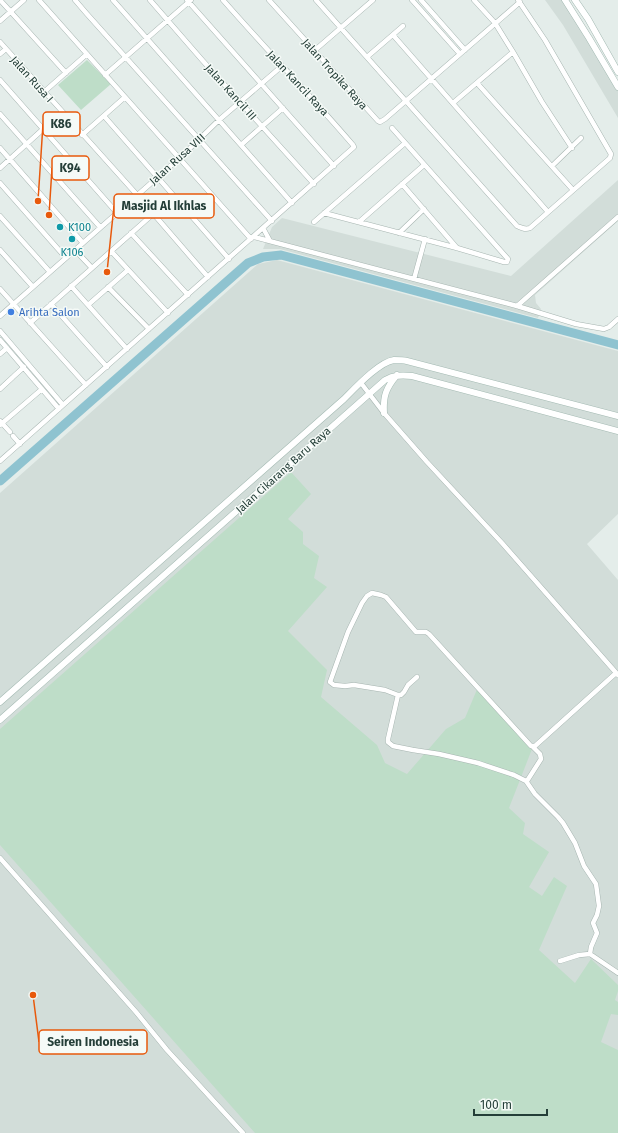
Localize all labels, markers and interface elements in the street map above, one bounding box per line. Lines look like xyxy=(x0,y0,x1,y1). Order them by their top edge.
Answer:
street label: Jalan Tropika Raya xyxy=(299,36,370,113)
street label: Jalan Kancil Raya xyxy=(264,48,331,119)
street label: Jalan Rusa I xyxy=(7,53,56,105)
street label: Jalan Kancil III xyxy=(202,62,259,123)
callout: K86 xyxy=(43,112,80,136)
text: K86 xyxy=(50,117,72,131)
street label: Jalan Rusa VIII xyxy=(147,131,208,188)
callout: K94 xyxy=(52,156,89,180)
text: K94 xyxy=(60,161,81,175)
callout: Masjid Al Ikhlas xyxy=(114,194,214,218)
text: Masjid Al Ikhlas xyxy=(122,199,207,213)
place label: K100 xyxy=(68,221,91,234)
marker: K100 xyxy=(55,222,65,232)
marker: K106 xyxy=(67,234,77,244)
place label: K106 xyxy=(61,246,84,259)
place label: Arihta Salon xyxy=(19,306,80,319)
marker: Arihta Salon xyxy=(6,307,16,317)
street label: Jalan Cikarang Baru Raya xyxy=(233,424,333,516)
callout: Seiren Indonesia xyxy=(39,1030,147,1054)
text: Seiren Indonesia xyxy=(47,1035,139,1049)
scale bar xyxy=(474,1091,547,1117)
text: 100 m xyxy=(480,1098,512,1112)

